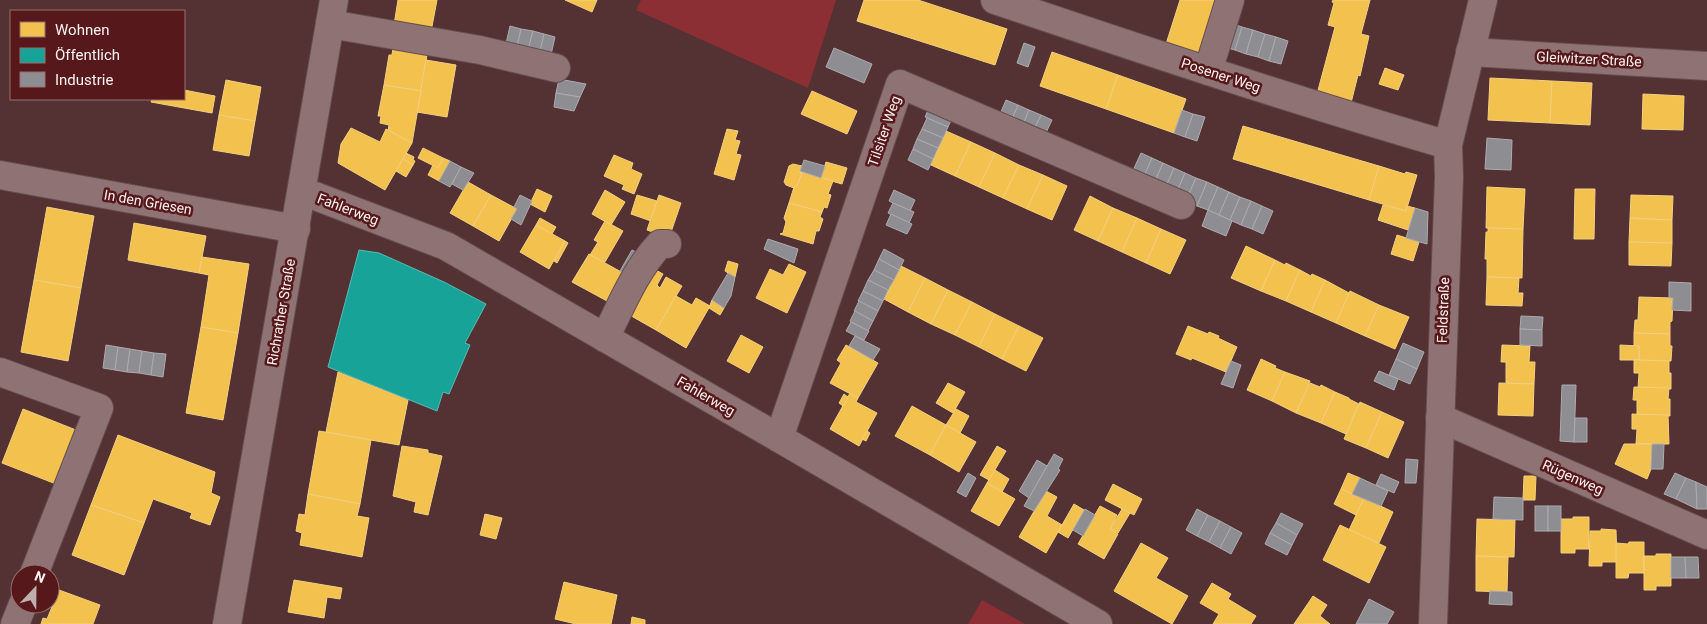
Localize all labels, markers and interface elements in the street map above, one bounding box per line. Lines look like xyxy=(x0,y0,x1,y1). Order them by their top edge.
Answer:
legend xyxy=(10,10,185,100)
text: Wohnen xyxy=(55,21,109,39)
text: Öffentlich xyxy=(55,46,120,64)
street label: Gleiwitzer Straße xyxy=(1536,48,1642,70)
street label: Posener Weg xyxy=(1179,55,1263,95)
text: Industrie xyxy=(55,71,113,89)
street label: Tilsiter Weg xyxy=(864,94,904,168)
street label: In den Griesen xyxy=(103,186,193,218)
street label: Fahlerweg xyxy=(315,190,381,228)
street label: Richrather Straße xyxy=(264,258,298,366)
street label: Feldstraße xyxy=(1434,277,1452,343)
street label: Fahlerweg xyxy=(674,373,738,419)
street label: Rügenweg xyxy=(1540,456,1606,498)
north arrow xyxy=(10,564,60,614)
text: N xyxy=(32,568,47,586)

